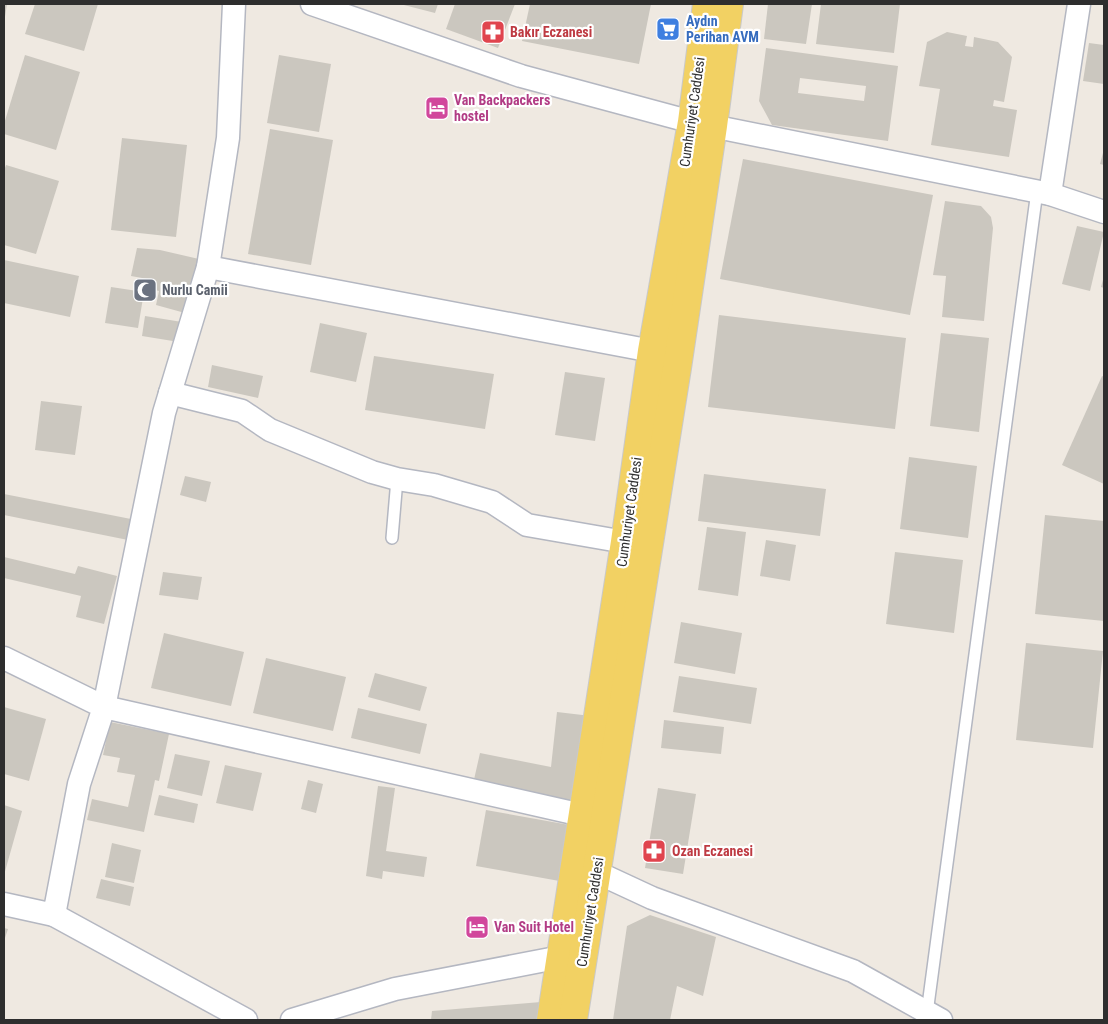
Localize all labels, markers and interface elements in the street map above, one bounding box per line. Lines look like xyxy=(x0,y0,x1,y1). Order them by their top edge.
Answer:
place label: Aydın Perihan AVM xyxy=(686,13,759,45)
supermarket icon: Aydın Perihan AVM xyxy=(655,16,681,42)
pharmacy icon: Bakır Eczanesi xyxy=(480,19,506,45)
place label: Bakır Eczanesi xyxy=(510,24,592,40)
street label: Cumhuriyet Caddesi xyxy=(676,56,708,168)
place label: Van Backpackers hostel xyxy=(454,92,550,124)
hotel icon: Van Backpackers hostel xyxy=(424,95,450,121)
mosque icon: Nurlu Camii xyxy=(132,277,158,303)
place label: Nurlu Camii xyxy=(162,282,228,298)
street label: Cumhuriyet Caddesi xyxy=(613,456,645,568)
pharmacy icon: Ozan Eczanesi xyxy=(641,838,667,864)
place label: Ozan Eczanesi xyxy=(672,843,753,859)
street label: Cumhuriyet Caddesi xyxy=(573,856,607,968)
hotel icon: Van Suit Hotel xyxy=(464,914,490,940)
place label: Van Suit Hotel xyxy=(494,919,574,935)

